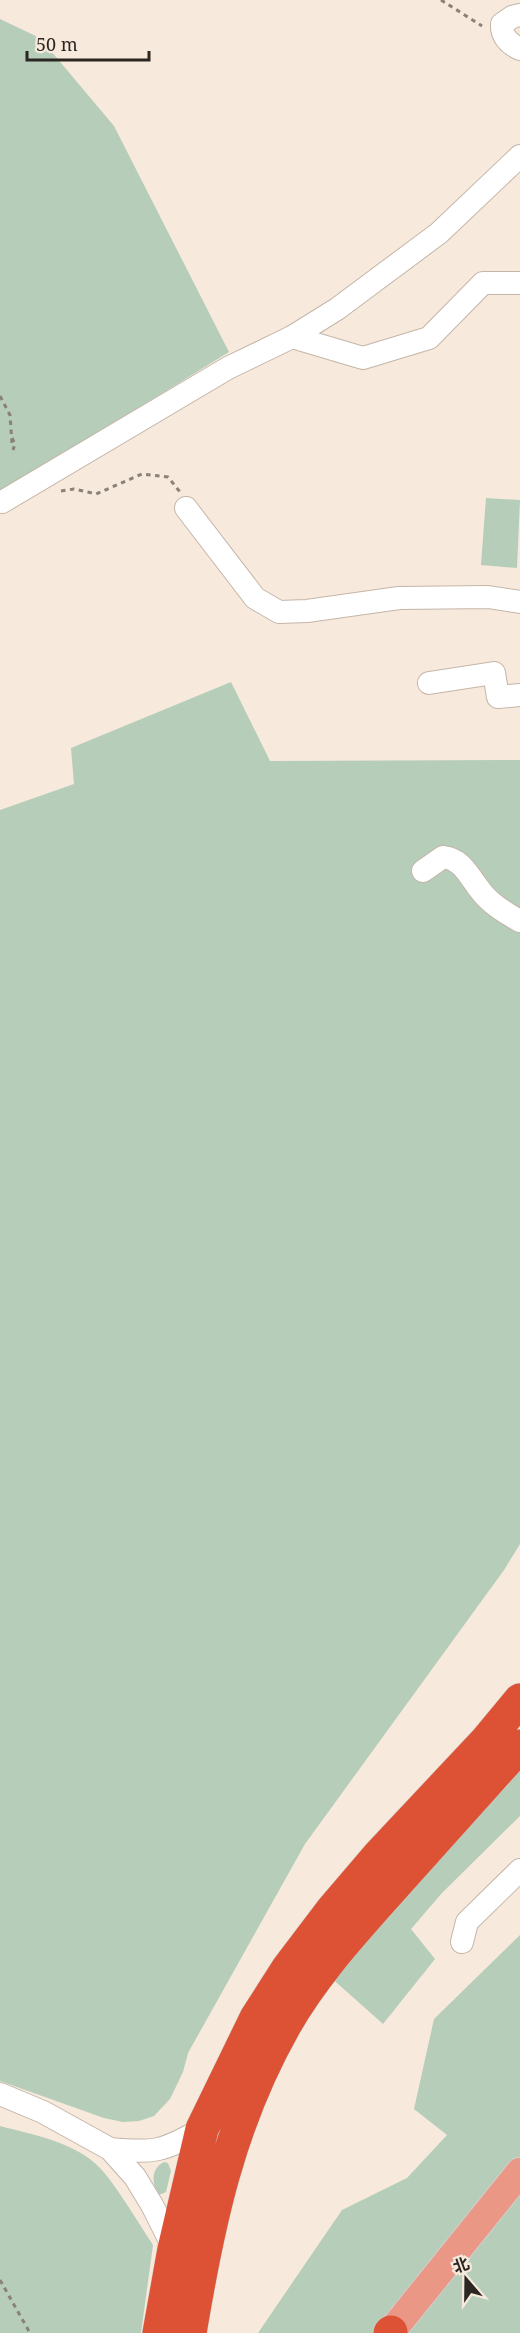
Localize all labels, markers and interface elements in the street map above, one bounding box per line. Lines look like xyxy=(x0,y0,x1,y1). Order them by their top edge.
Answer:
scale bar xyxy=(27,24,148,62)
text: 50 m xyxy=(36,32,78,56)
north arrow xyxy=(436,2249,496,2309)
text: 北 xyxy=(450,2252,472,2278)

